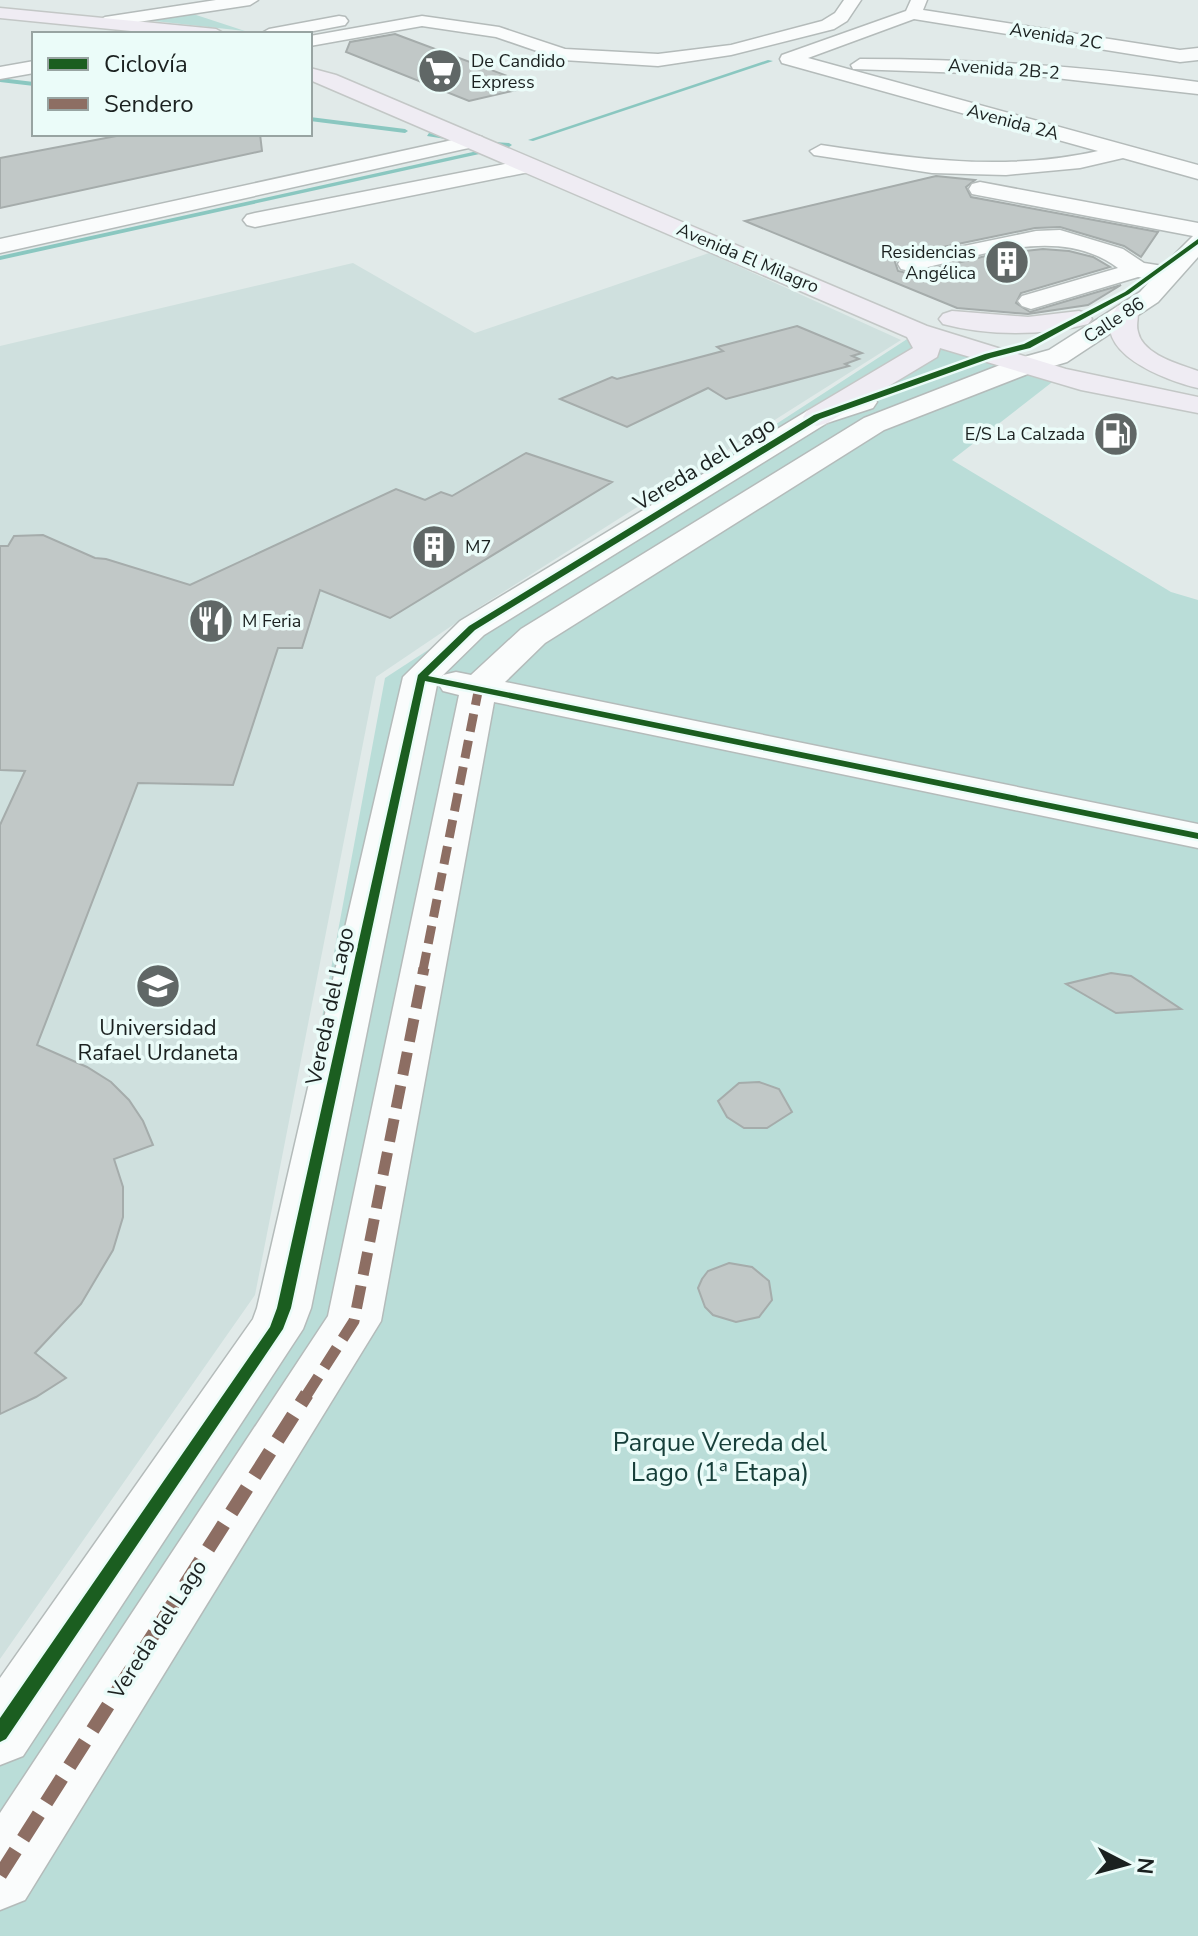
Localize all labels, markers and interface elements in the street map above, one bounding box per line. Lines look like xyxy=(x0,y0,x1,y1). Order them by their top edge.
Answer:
street label: Avenida 2C xyxy=(1008,17,1104,55)
legend xyxy=(32,32,312,136)
supermarket icon: De Candido Express xyxy=(416,47,464,95)
text: Ciclovía xyxy=(104,48,188,80)
place label: De Candido Express xyxy=(471,49,565,94)
street label: Avenida 2B-2 xyxy=(947,53,1061,85)
text: Sendero xyxy=(104,88,194,120)
street label: Avenida 2A xyxy=(964,98,1062,146)
street label: Avenida El Milagro xyxy=(673,217,823,299)
building icon: Residencias Angélica xyxy=(983,238,1031,286)
place label: Residencias Angélica xyxy=(881,240,976,285)
street label: Calle 86 xyxy=(1079,291,1149,349)
street label: Vereda del Lago xyxy=(627,410,781,519)
fuel station icon: E/S La Calzada xyxy=(1092,410,1140,458)
place label: E/S La Calzada xyxy=(965,422,1085,446)
building icon: M7 xyxy=(410,523,458,571)
place label: M7 xyxy=(465,535,491,559)
restaurant icon: M Feria xyxy=(187,597,235,645)
place label: M Feria xyxy=(242,609,301,633)
street label: Vereda del Lago xyxy=(298,925,361,1089)
school or university icon: Universidad Rafael Urdaneta xyxy=(134,962,182,1010)
place label: Universidad Rafael Urdaneta xyxy=(78,1013,238,1068)
park label: Parque Vereda del Lago (1ª Etapa) xyxy=(613,1425,828,1490)
street label: Vereda del Lago xyxy=(101,1554,214,1706)
north arrow xyxy=(1086,1824,1166,1904)
text: N xyxy=(1129,1856,1161,1876)

